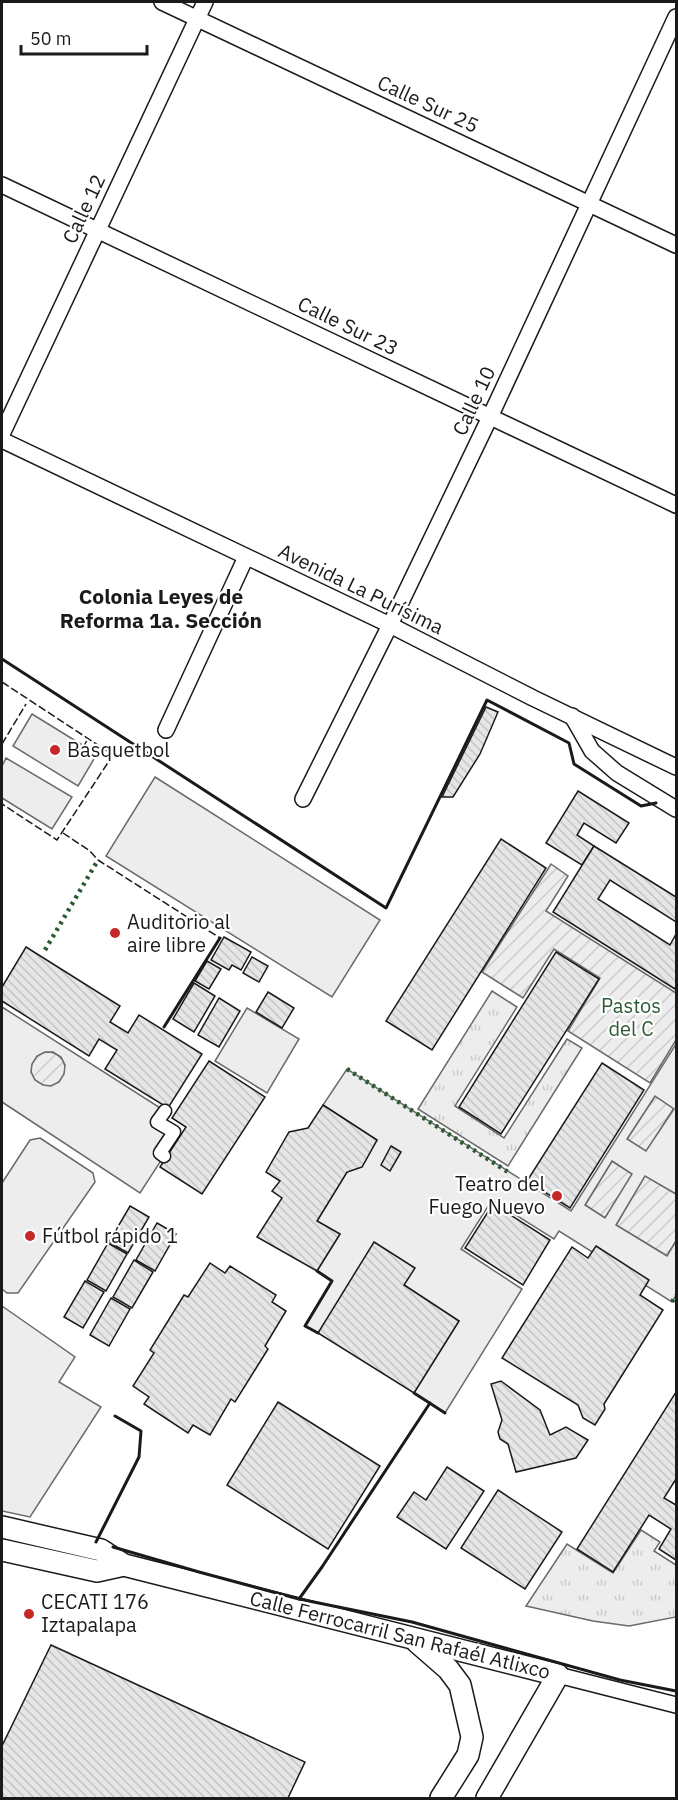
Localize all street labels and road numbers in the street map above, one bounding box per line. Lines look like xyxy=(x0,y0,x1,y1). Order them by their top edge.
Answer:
street label: Calle Sur 25 xyxy=(373,68,483,139)
street label: Calle 12 xyxy=(56,170,111,248)
street label: Calle Sur 23 xyxy=(293,290,403,361)
street label: Calle 10 xyxy=(446,362,501,440)
street label: Avenida La Purísima xyxy=(274,537,449,640)
street label: Calle Ferrocarril San Rafaél Atlixco xyxy=(247,1584,553,1685)

